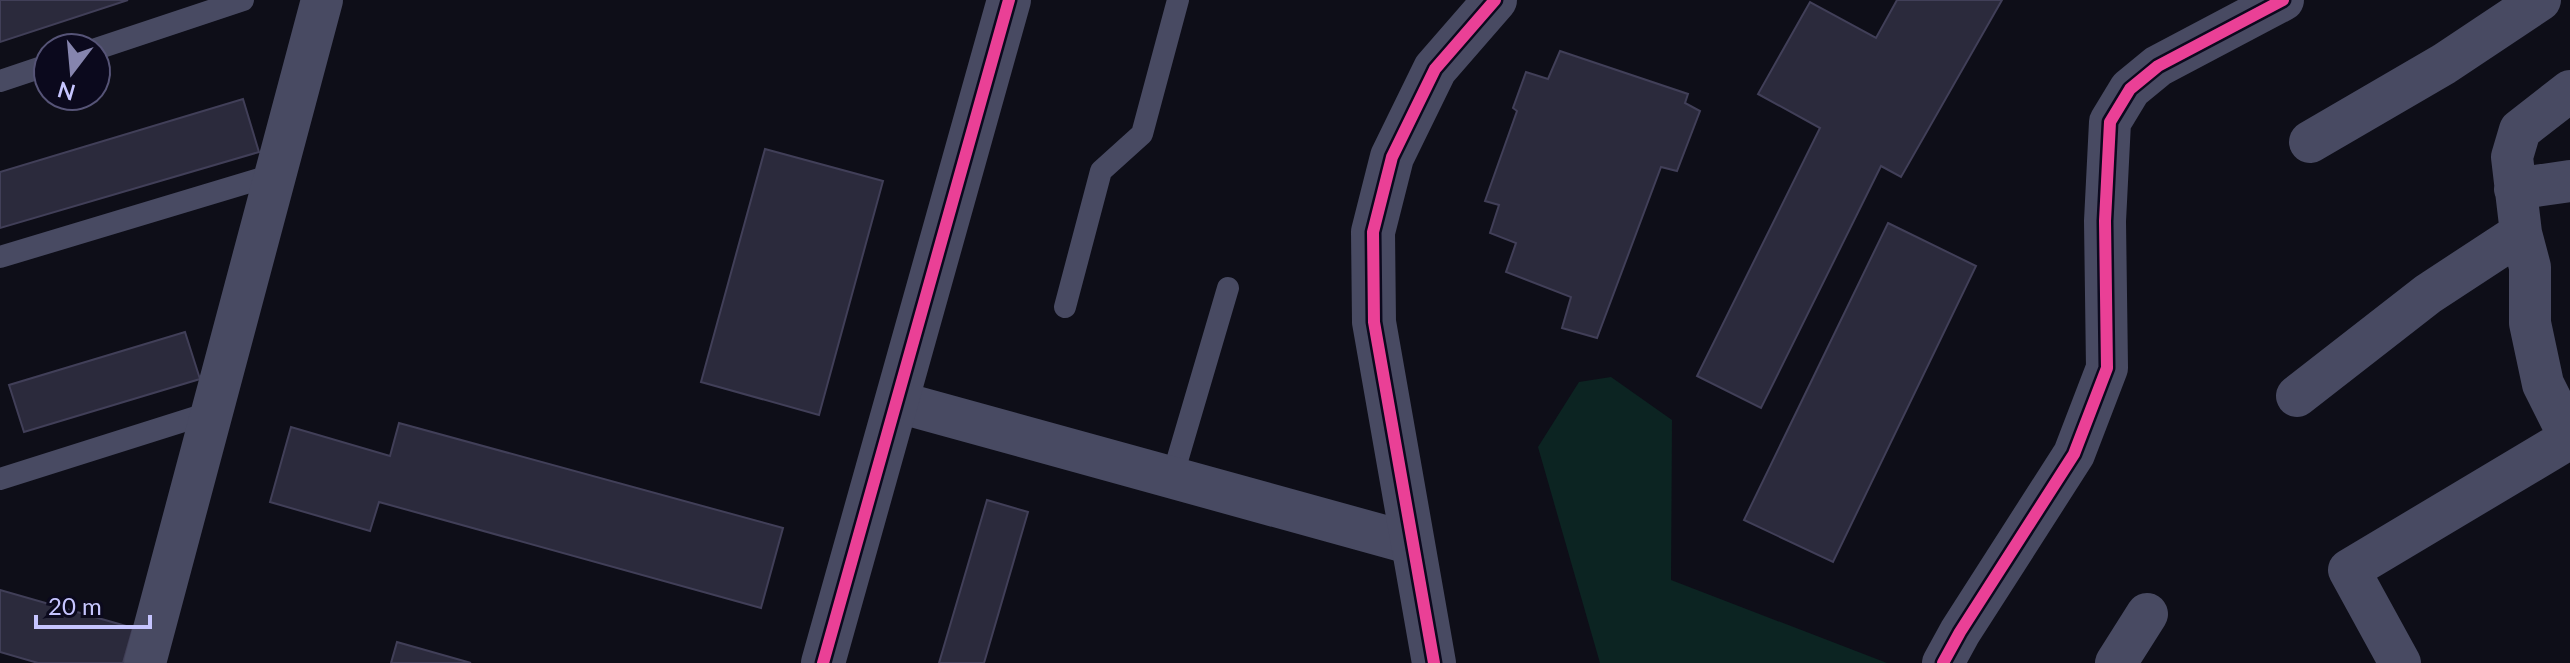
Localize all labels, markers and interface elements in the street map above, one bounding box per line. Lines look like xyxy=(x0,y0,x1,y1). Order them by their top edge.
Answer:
north arrow xyxy=(32,32,112,112)
text: N xyxy=(54,76,78,107)
scale bar xyxy=(36,579,150,629)
text: 20 m xyxy=(48,591,102,620)

